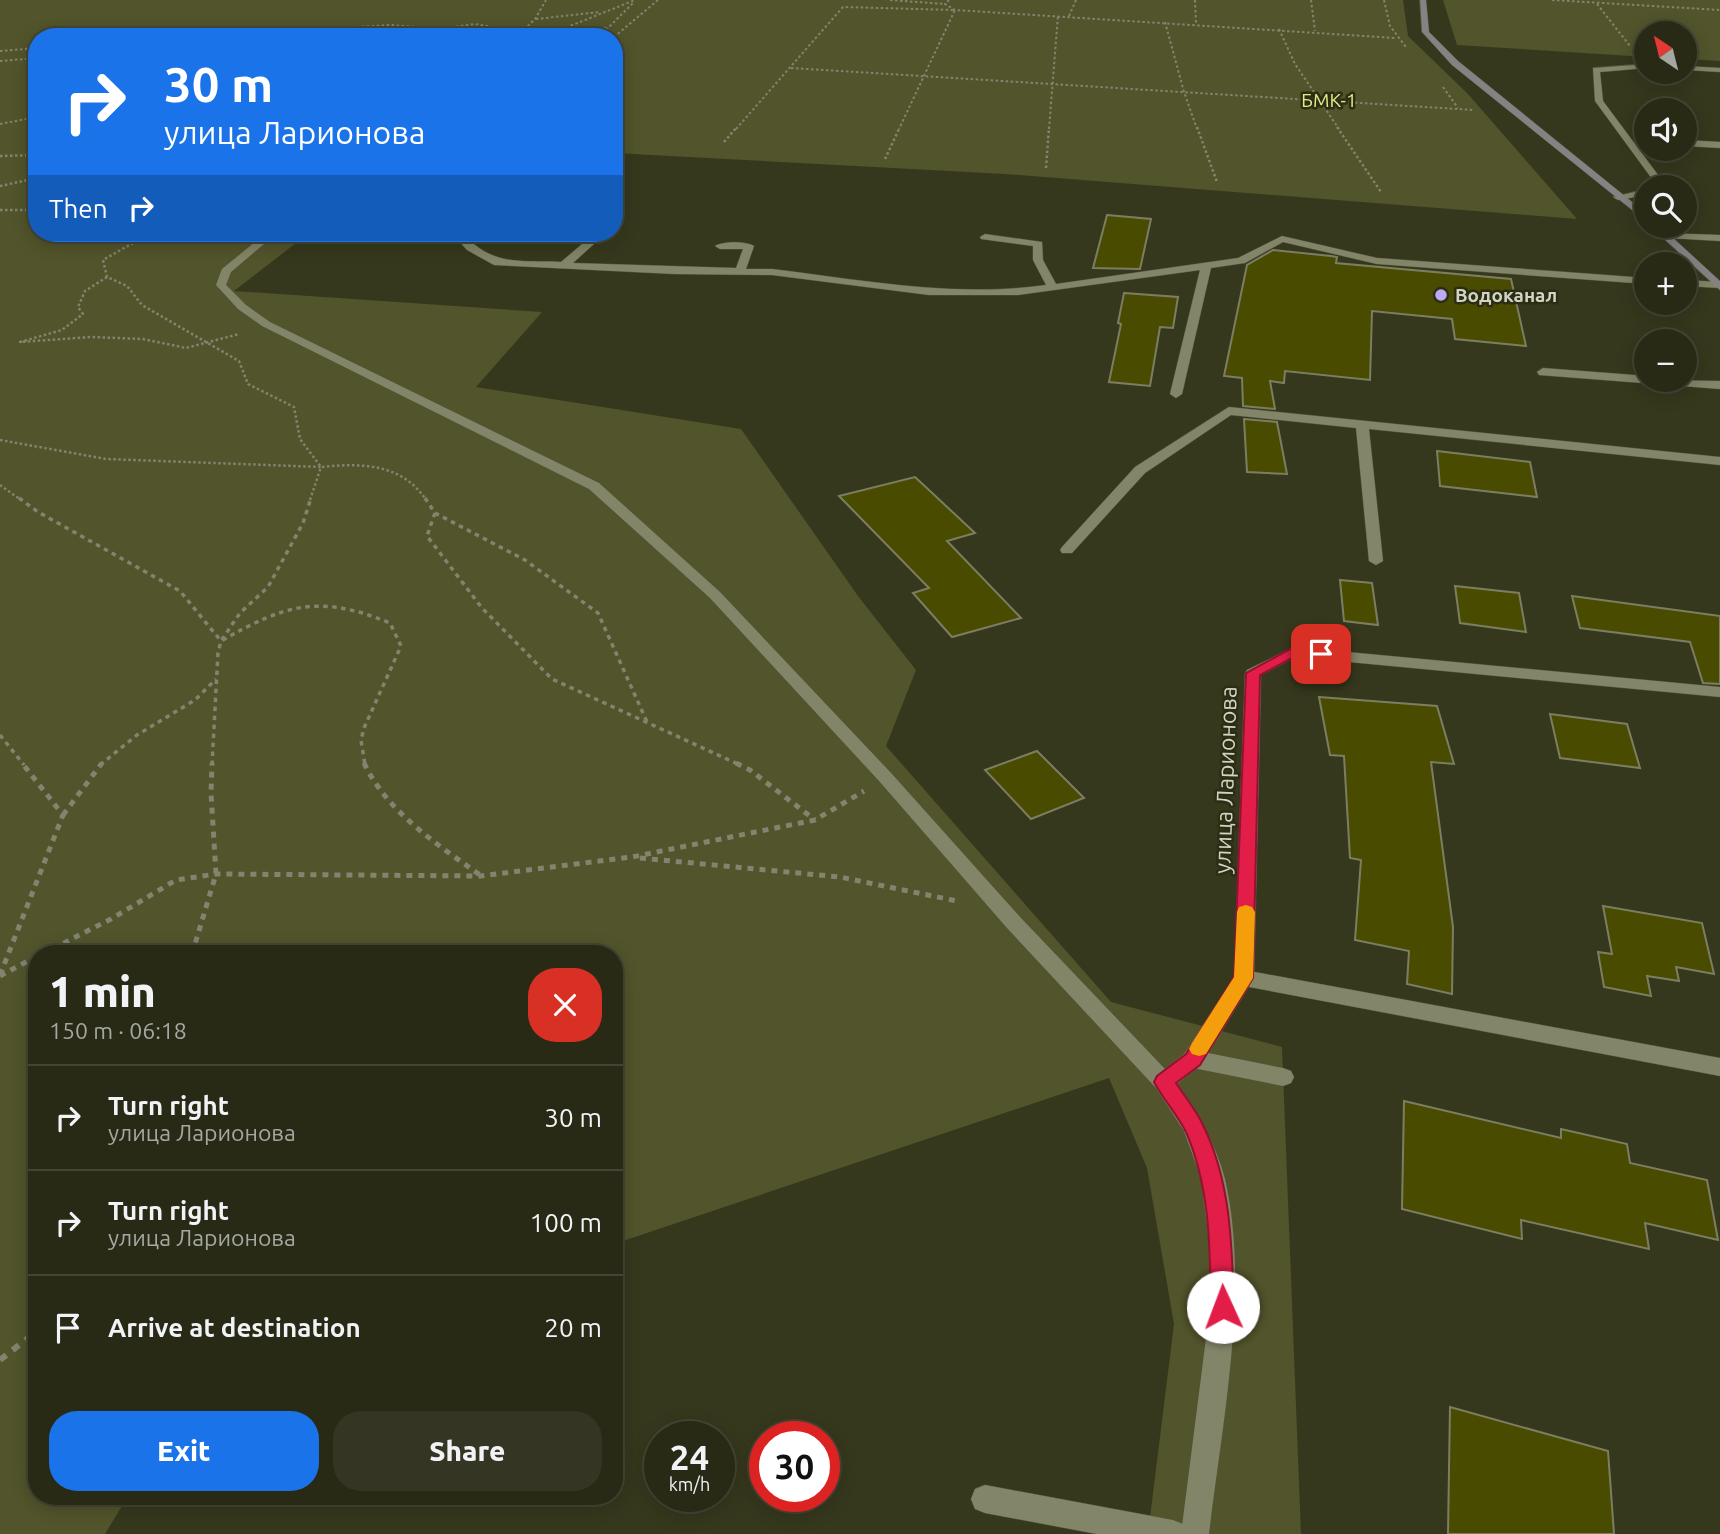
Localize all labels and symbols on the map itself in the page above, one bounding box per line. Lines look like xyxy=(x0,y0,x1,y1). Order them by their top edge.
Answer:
north arrow xyxy=(1634,21,1698,84)
park label: БМК-1 xyxy=(1301,89,1357,111)
place label: Водоканал xyxy=(1455,284,1557,306)
marker: Водоканал xyxy=(1433,287,1449,303)
pin xyxy=(1291,624,1351,684)
street label: улица Ларионова xyxy=(1209,686,1241,874)
position arrow xyxy=(1186,1270,1260,1344)
speed limit sign: 30 xyxy=(749,1421,840,1512)

